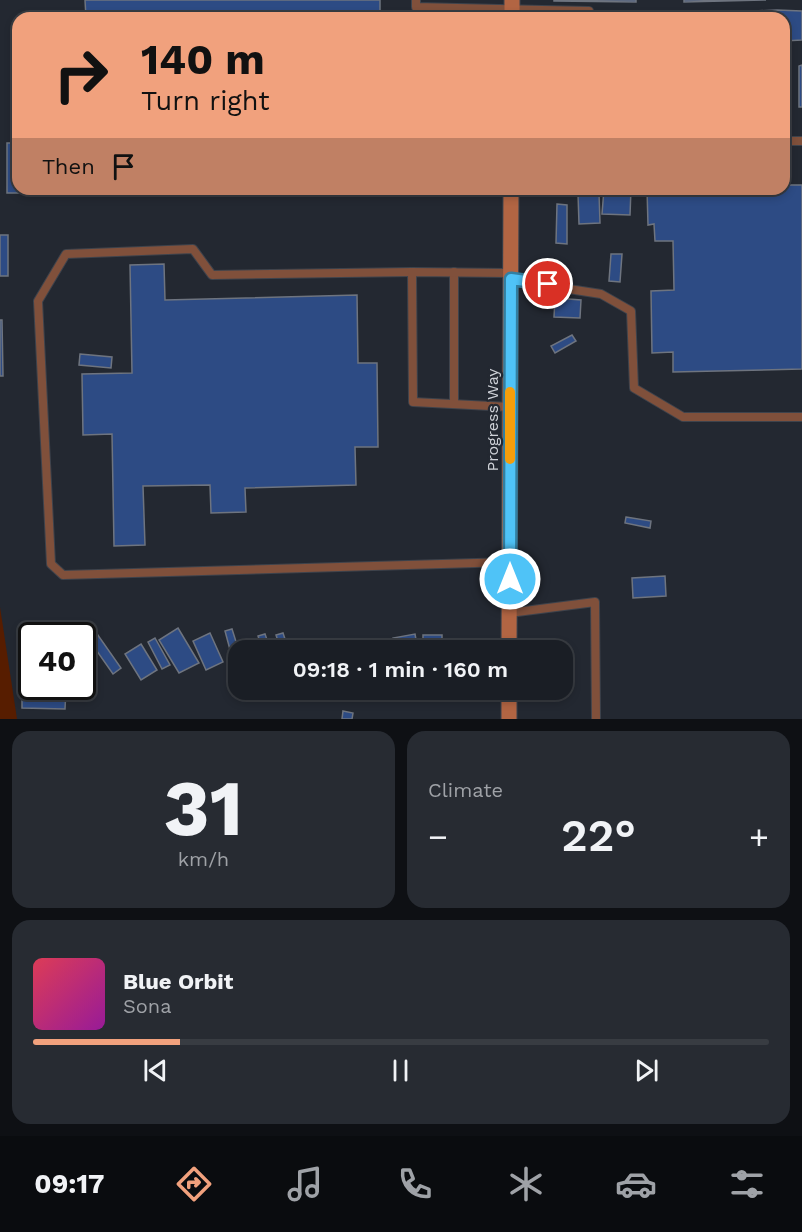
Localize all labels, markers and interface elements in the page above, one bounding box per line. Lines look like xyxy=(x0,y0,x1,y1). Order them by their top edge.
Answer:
text: 140 m xyxy=(141,35,265,84)
icon: right xyxy=(42,36,120,114)
text: Turn right xyxy=(141,85,270,117)
icon: arrive xyxy=(107,150,140,183)
text: Then xyxy=(42,154,95,179)
pin xyxy=(522,258,573,309)
icon: arrive xyxy=(531,267,564,300)
street label: Progress Way xyxy=(483,368,502,472)
position arrow xyxy=(478,547,542,611)
speed limit sign: 40 xyxy=(18,622,96,700)
text: 09:18 · 1 min · 160 m xyxy=(293,657,508,682)
text: 31 xyxy=(164,762,243,854)
text: Climate xyxy=(428,778,503,802)
text: 22° xyxy=(561,809,636,862)
text: − xyxy=(428,817,448,856)
text: + xyxy=(749,817,769,856)
text: km/h xyxy=(178,847,229,871)
text: Blue Orbit xyxy=(123,969,233,994)
text: Sona xyxy=(123,994,172,1018)
icon: previous xyxy=(139,1054,172,1087)
icon: pause xyxy=(384,1054,417,1087)
icon: next xyxy=(630,1054,663,1087)
icon: directions xyxy=(173,1163,215,1205)
icon: music xyxy=(284,1163,326,1205)
icon: phone xyxy=(394,1163,436,1205)
icon: climate xyxy=(505,1163,547,1205)
icon: car xyxy=(615,1163,657,1205)
icon: filters xyxy=(726,1163,768,1205)
text: 09:17 xyxy=(34,1168,105,1200)

